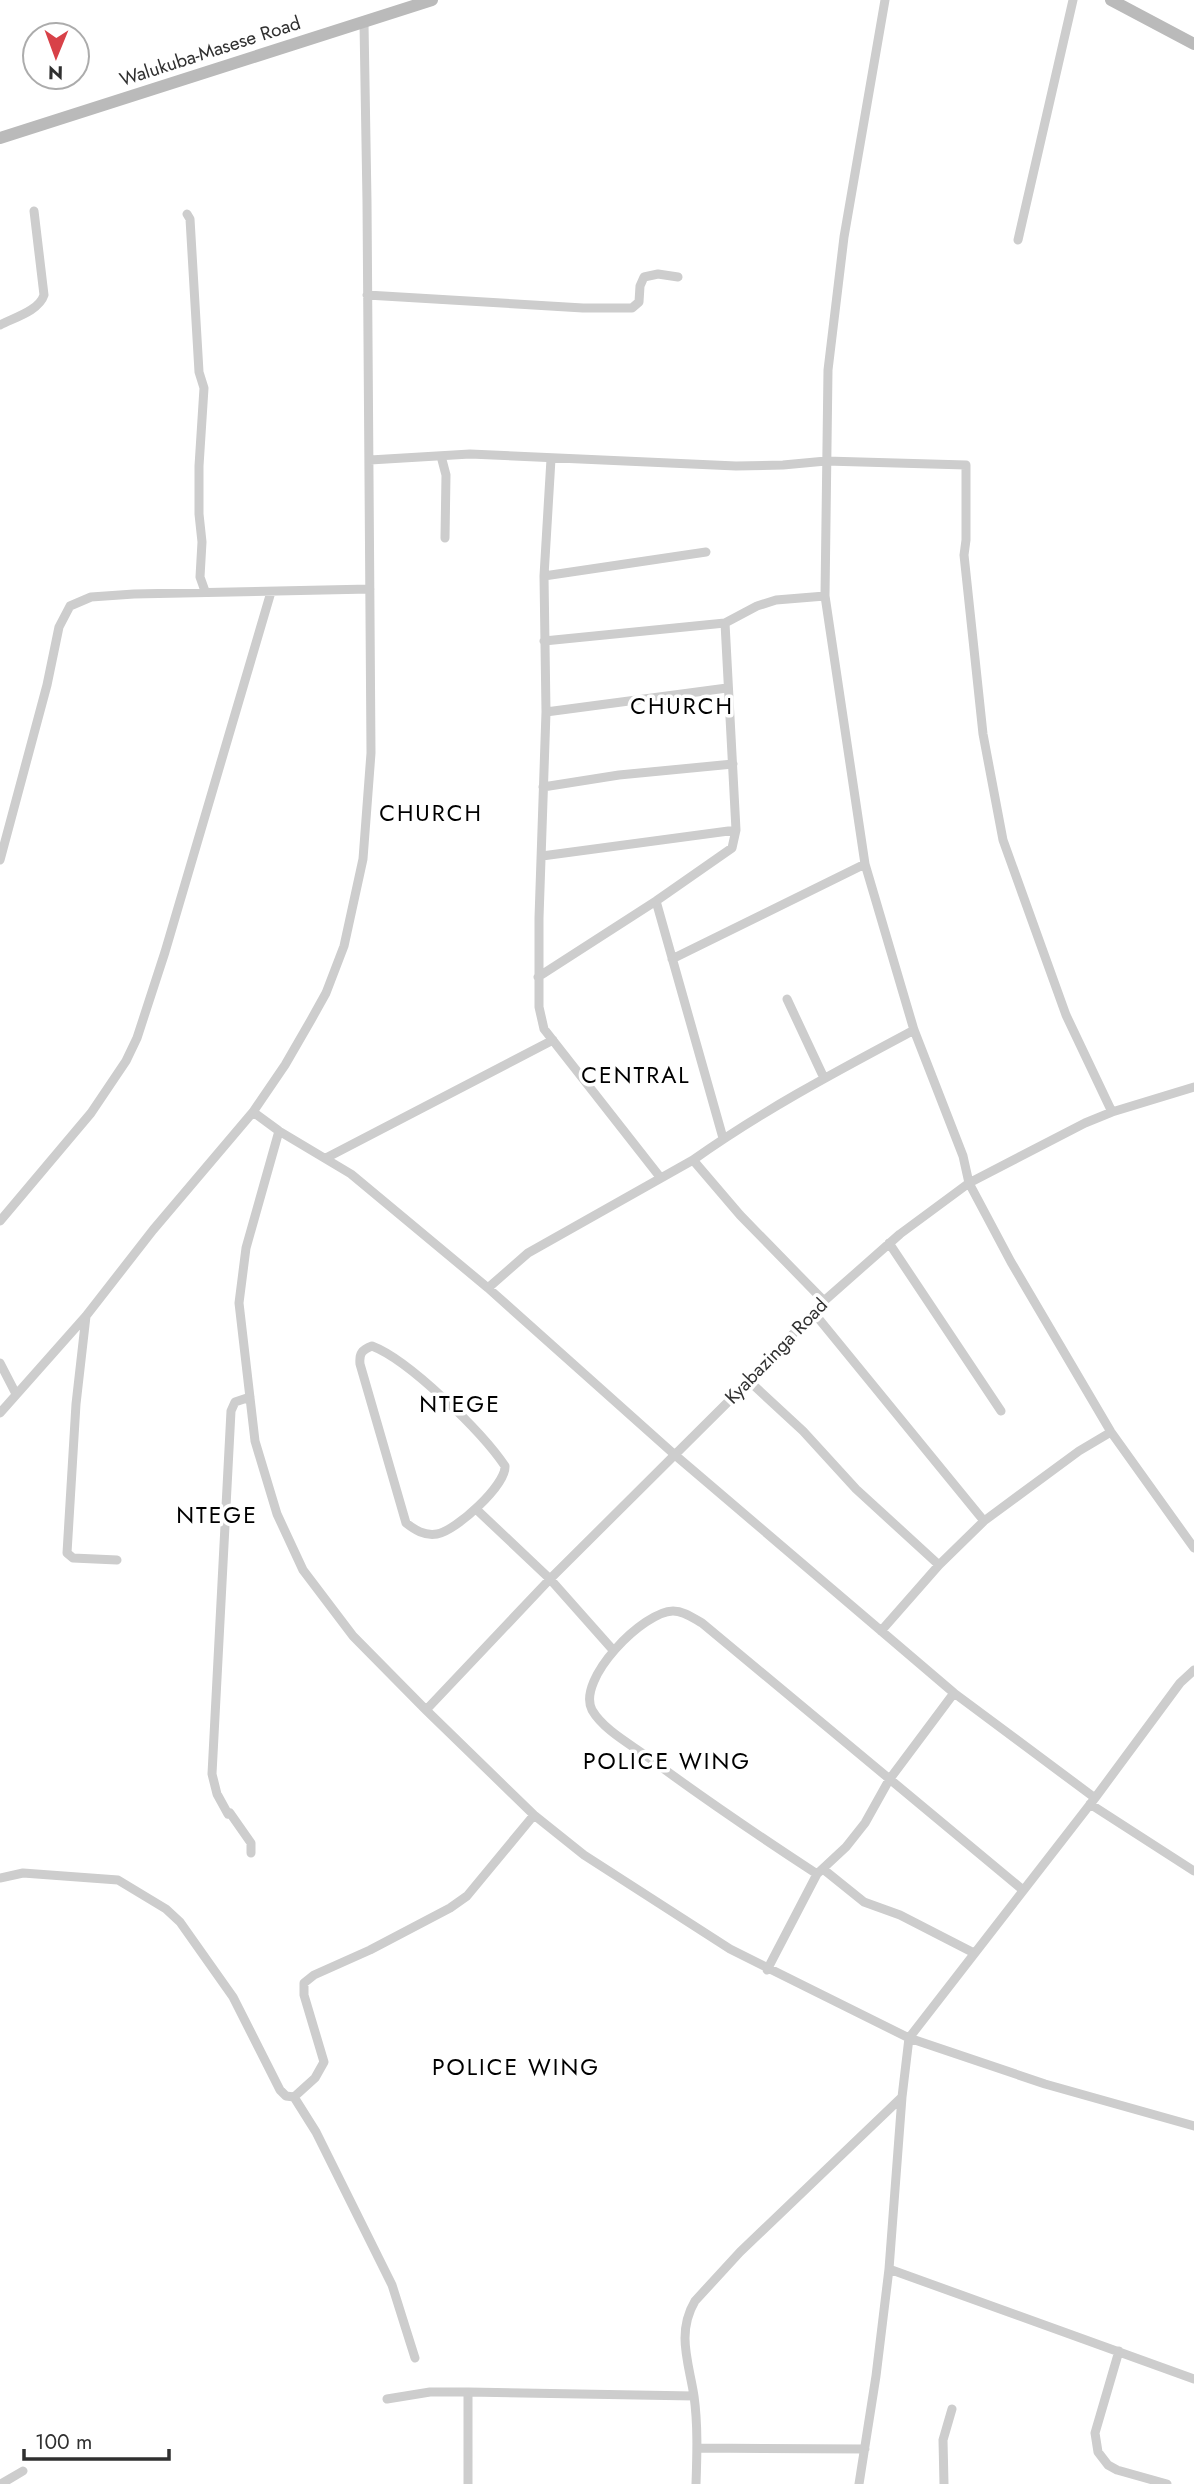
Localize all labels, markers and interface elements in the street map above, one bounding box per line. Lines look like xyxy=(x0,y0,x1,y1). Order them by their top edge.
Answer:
street label: Walukuba-Masese Road xyxy=(116,9,304,93)
north arrow xyxy=(21,21,91,91)
text: N xyxy=(48,59,63,86)
district label: CHURCH xyxy=(630,689,734,723)
district label: CHURCH xyxy=(379,796,483,830)
district label: CENTRAL xyxy=(581,1058,691,1092)
street label: Kyabazinga Road xyxy=(719,1292,833,1410)
district label: NTEGE xyxy=(419,1387,501,1421)
district label: NTEGE xyxy=(176,1498,258,1532)
district label: POLICE WING xyxy=(583,1744,751,1778)
district label: POLICE WING xyxy=(432,2050,600,2084)
scale bar xyxy=(24,2418,170,2462)
text: 100 m xyxy=(35,2427,92,2457)

